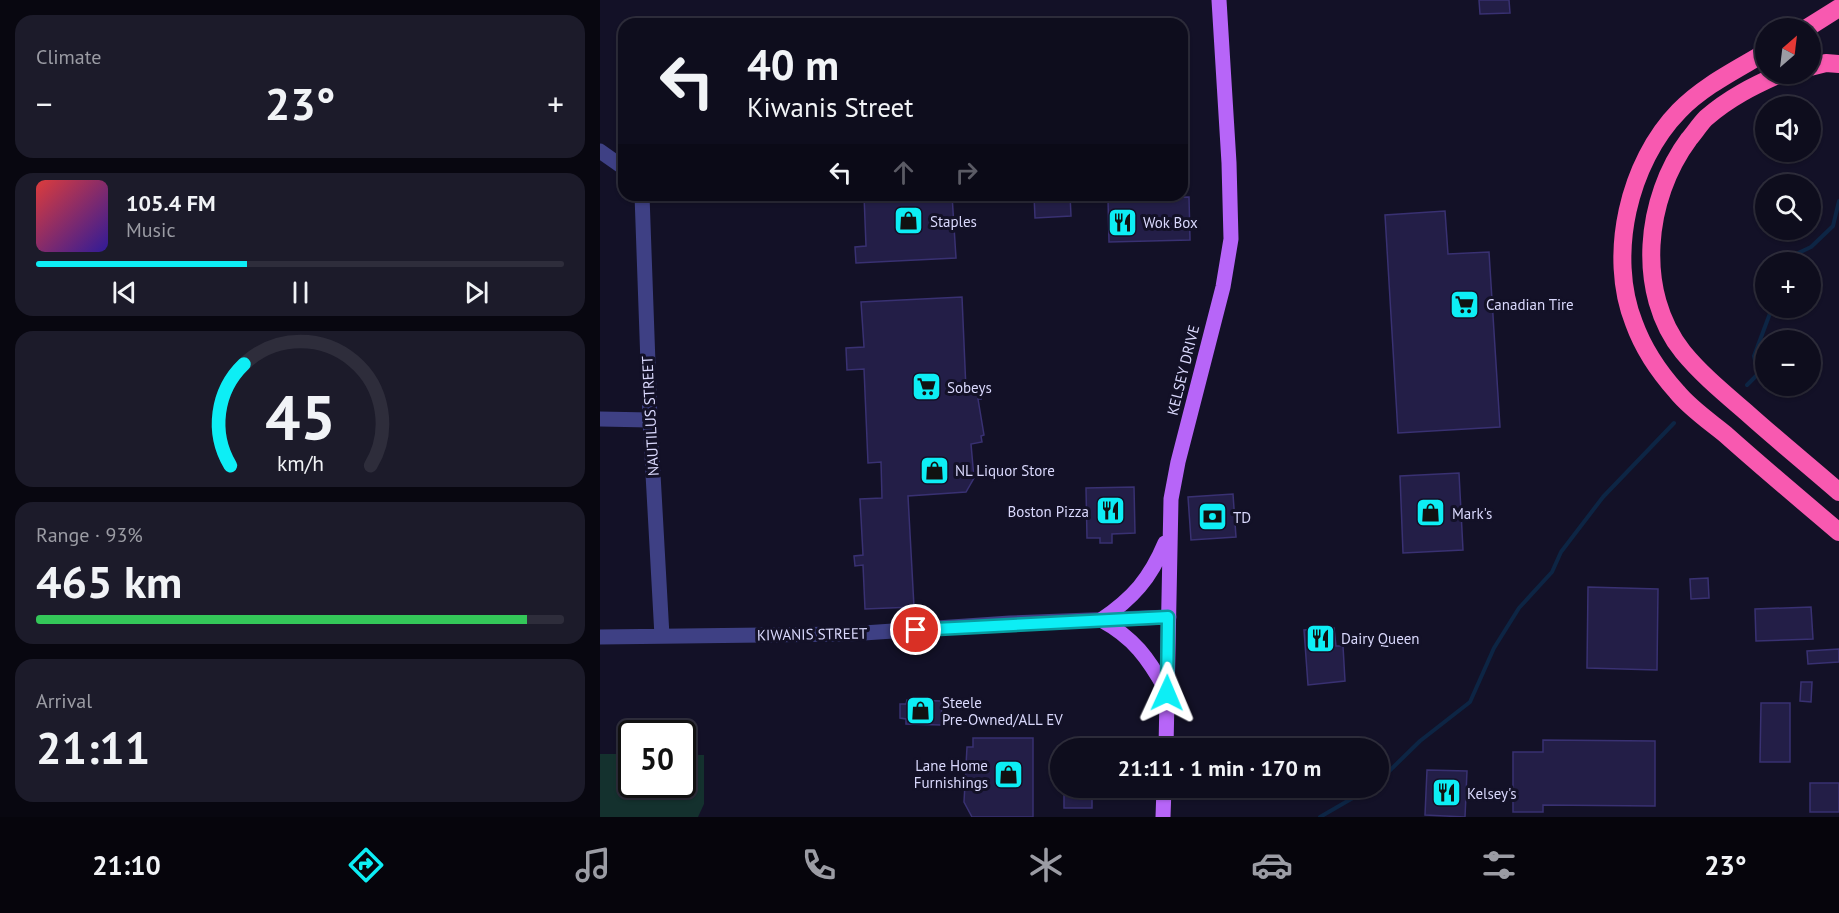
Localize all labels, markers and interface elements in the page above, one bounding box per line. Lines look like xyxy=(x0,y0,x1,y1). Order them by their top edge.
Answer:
north arrow xyxy=(1755,18,1821,84)
map controls xyxy=(1755,18,1821,396)
text: 40 m xyxy=(747,37,839,92)
icon: left xyxy=(648,42,726,120)
text: Climate xyxy=(36,44,102,70)
text: 23° xyxy=(265,74,335,132)
text: − xyxy=(36,82,53,125)
text: + xyxy=(547,82,564,125)
text: Kiwanis Street xyxy=(747,90,913,124)
button: sound xyxy=(1755,96,1821,162)
icon: left xyxy=(824,156,857,189)
icon: ahead xyxy=(887,156,920,189)
icon: right xyxy=(950,156,983,189)
button: search xyxy=(1755,174,1821,240)
text: 105.4 FM xyxy=(126,189,216,217)
shop icon: Staples xyxy=(893,205,925,237)
restaurant icon: Wok Box xyxy=(1106,206,1138,238)
place label: Staples xyxy=(930,212,977,231)
place label: Wok Box xyxy=(1143,213,1198,232)
text: Music xyxy=(126,217,175,243)
button: + xyxy=(1755,252,1821,318)
icon: previous xyxy=(108,276,141,309)
icon: pause xyxy=(284,276,317,309)
icon: next xyxy=(460,276,493,309)
supermarket icon: Canadian Tire xyxy=(1449,288,1481,320)
place label: Canadian Tire xyxy=(1486,295,1574,314)
street label: KELSEY DRIVE xyxy=(1163,323,1203,417)
button: − xyxy=(1755,330,1821,396)
street label: NAUTILUS STREET xyxy=(637,355,663,477)
supermarket icon: Sobeys xyxy=(910,371,942,403)
text: 45 xyxy=(265,376,335,457)
place label: Sobeys xyxy=(947,378,992,397)
text: km/h xyxy=(276,449,323,477)
shop icon: NL Liquor Store xyxy=(918,454,950,486)
place label: NL Liquor Store xyxy=(955,461,1055,480)
restaurant icon: Boston Pizza xyxy=(1094,495,1126,527)
shop icon: Mark's xyxy=(1415,497,1447,529)
bank icon: TD xyxy=(1196,501,1228,533)
place label: Boston Pizza xyxy=(1007,502,1089,521)
place label: Mark's xyxy=(1452,504,1492,523)
place label: TD xyxy=(1233,508,1251,527)
text: Range · 93% xyxy=(36,522,143,548)
text: 465 km xyxy=(36,552,182,610)
pin xyxy=(890,604,941,655)
icon: arrive xyxy=(899,613,932,646)
restaurant icon: Dairy Queen xyxy=(1304,622,1336,654)
street label: KIWANIS STREET xyxy=(757,624,868,644)
place label: Dairy Queen xyxy=(1341,629,1419,648)
position arrow xyxy=(1135,661,1199,725)
text: Arrival xyxy=(36,688,92,714)
place label: Steele Pre-Owned/ALL EV xyxy=(942,693,1063,729)
shop icon: Steele Pre-Owned/ALL EV xyxy=(905,695,937,727)
text: 21:11 xyxy=(36,718,150,776)
speed limit sign: 50 xyxy=(618,720,696,798)
text: 21:11 · 1 min · 170 m xyxy=(1118,754,1321,782)
place label: Lane Home Furnishings xyxy=(914,756,988,792)
shop icon: Lane Home Furnishings xyxy=(993,758,1025,790)
restaurant icon: Kelsey's xyxy=(1430,777,1462,809)
place label: Kelsey's xyxy=(1467,784,1517,803)
icon: directions xyxy=(345,844,387,886)
icon: music xyxy=(572,844,614,886)
icon: phone xyxy=(798,844,840,886)
icon: climate xyxy=(1025,844,1067,886)
icon: car xyxy=(1251,844,1293,886)
icon: filters xyxy=(1478,844,1520,886)
text: 21:10 xyxy=(92,848,161,882)
text: 23° xyxy=(1704,848,1747,882)

